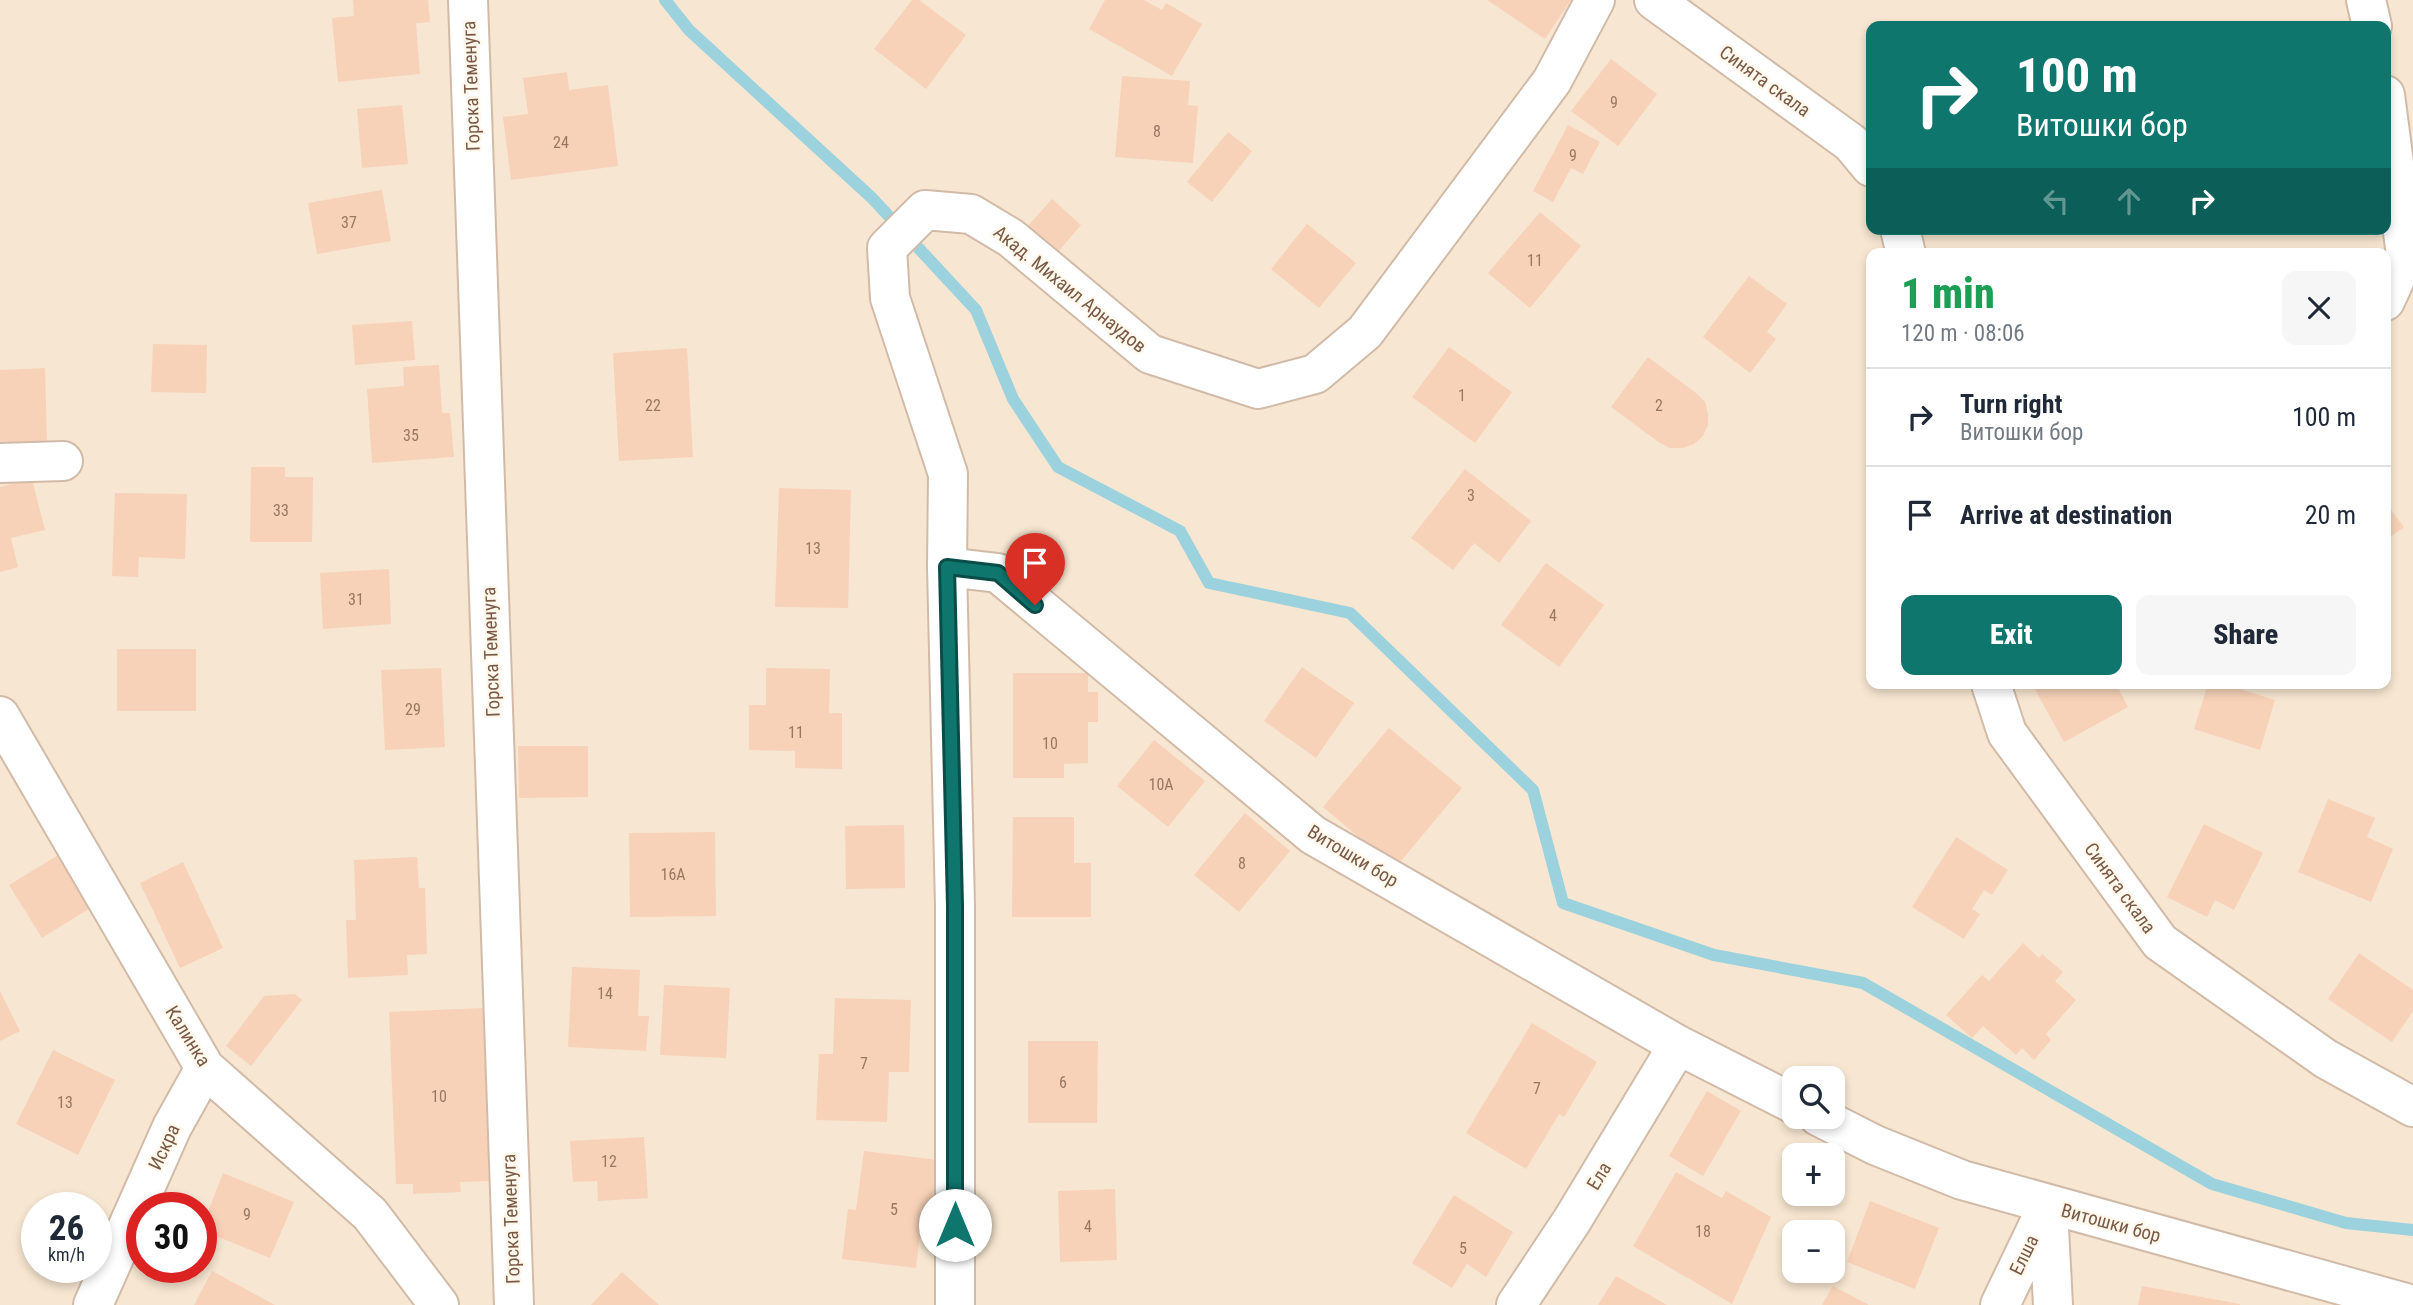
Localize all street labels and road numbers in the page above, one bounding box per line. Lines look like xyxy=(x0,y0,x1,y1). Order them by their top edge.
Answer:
street label: Горска Теменуга xyxy=(457,21,485,151)
street label: Синята скала xyxy=(1715,40,1815,122)
street label: Акад. Михаил Арнаудов xyxy=(989,220,1151,358)
street label: Горска Теменуга xyxy=(477,587,505,717)
street label: Витошки бор xyxy=(1303,820,1403,892)
street label: Синята скала xyxy=(2079,838,2161,938)
street label: Калинка xyxy=(160,1001,216,1071)
street label: Искра xyxy=(143,1120,185,1174)
street label: Горска Теменуга xyxy=(497,1154,525,1284)
street label: Ела xyxy=(1582,1158,1616,1194)
street label: Витошки бор xyxy=(2059,1199,2163,1247)
street label: Елша xyxy=(2005,1231,2043,1279)

